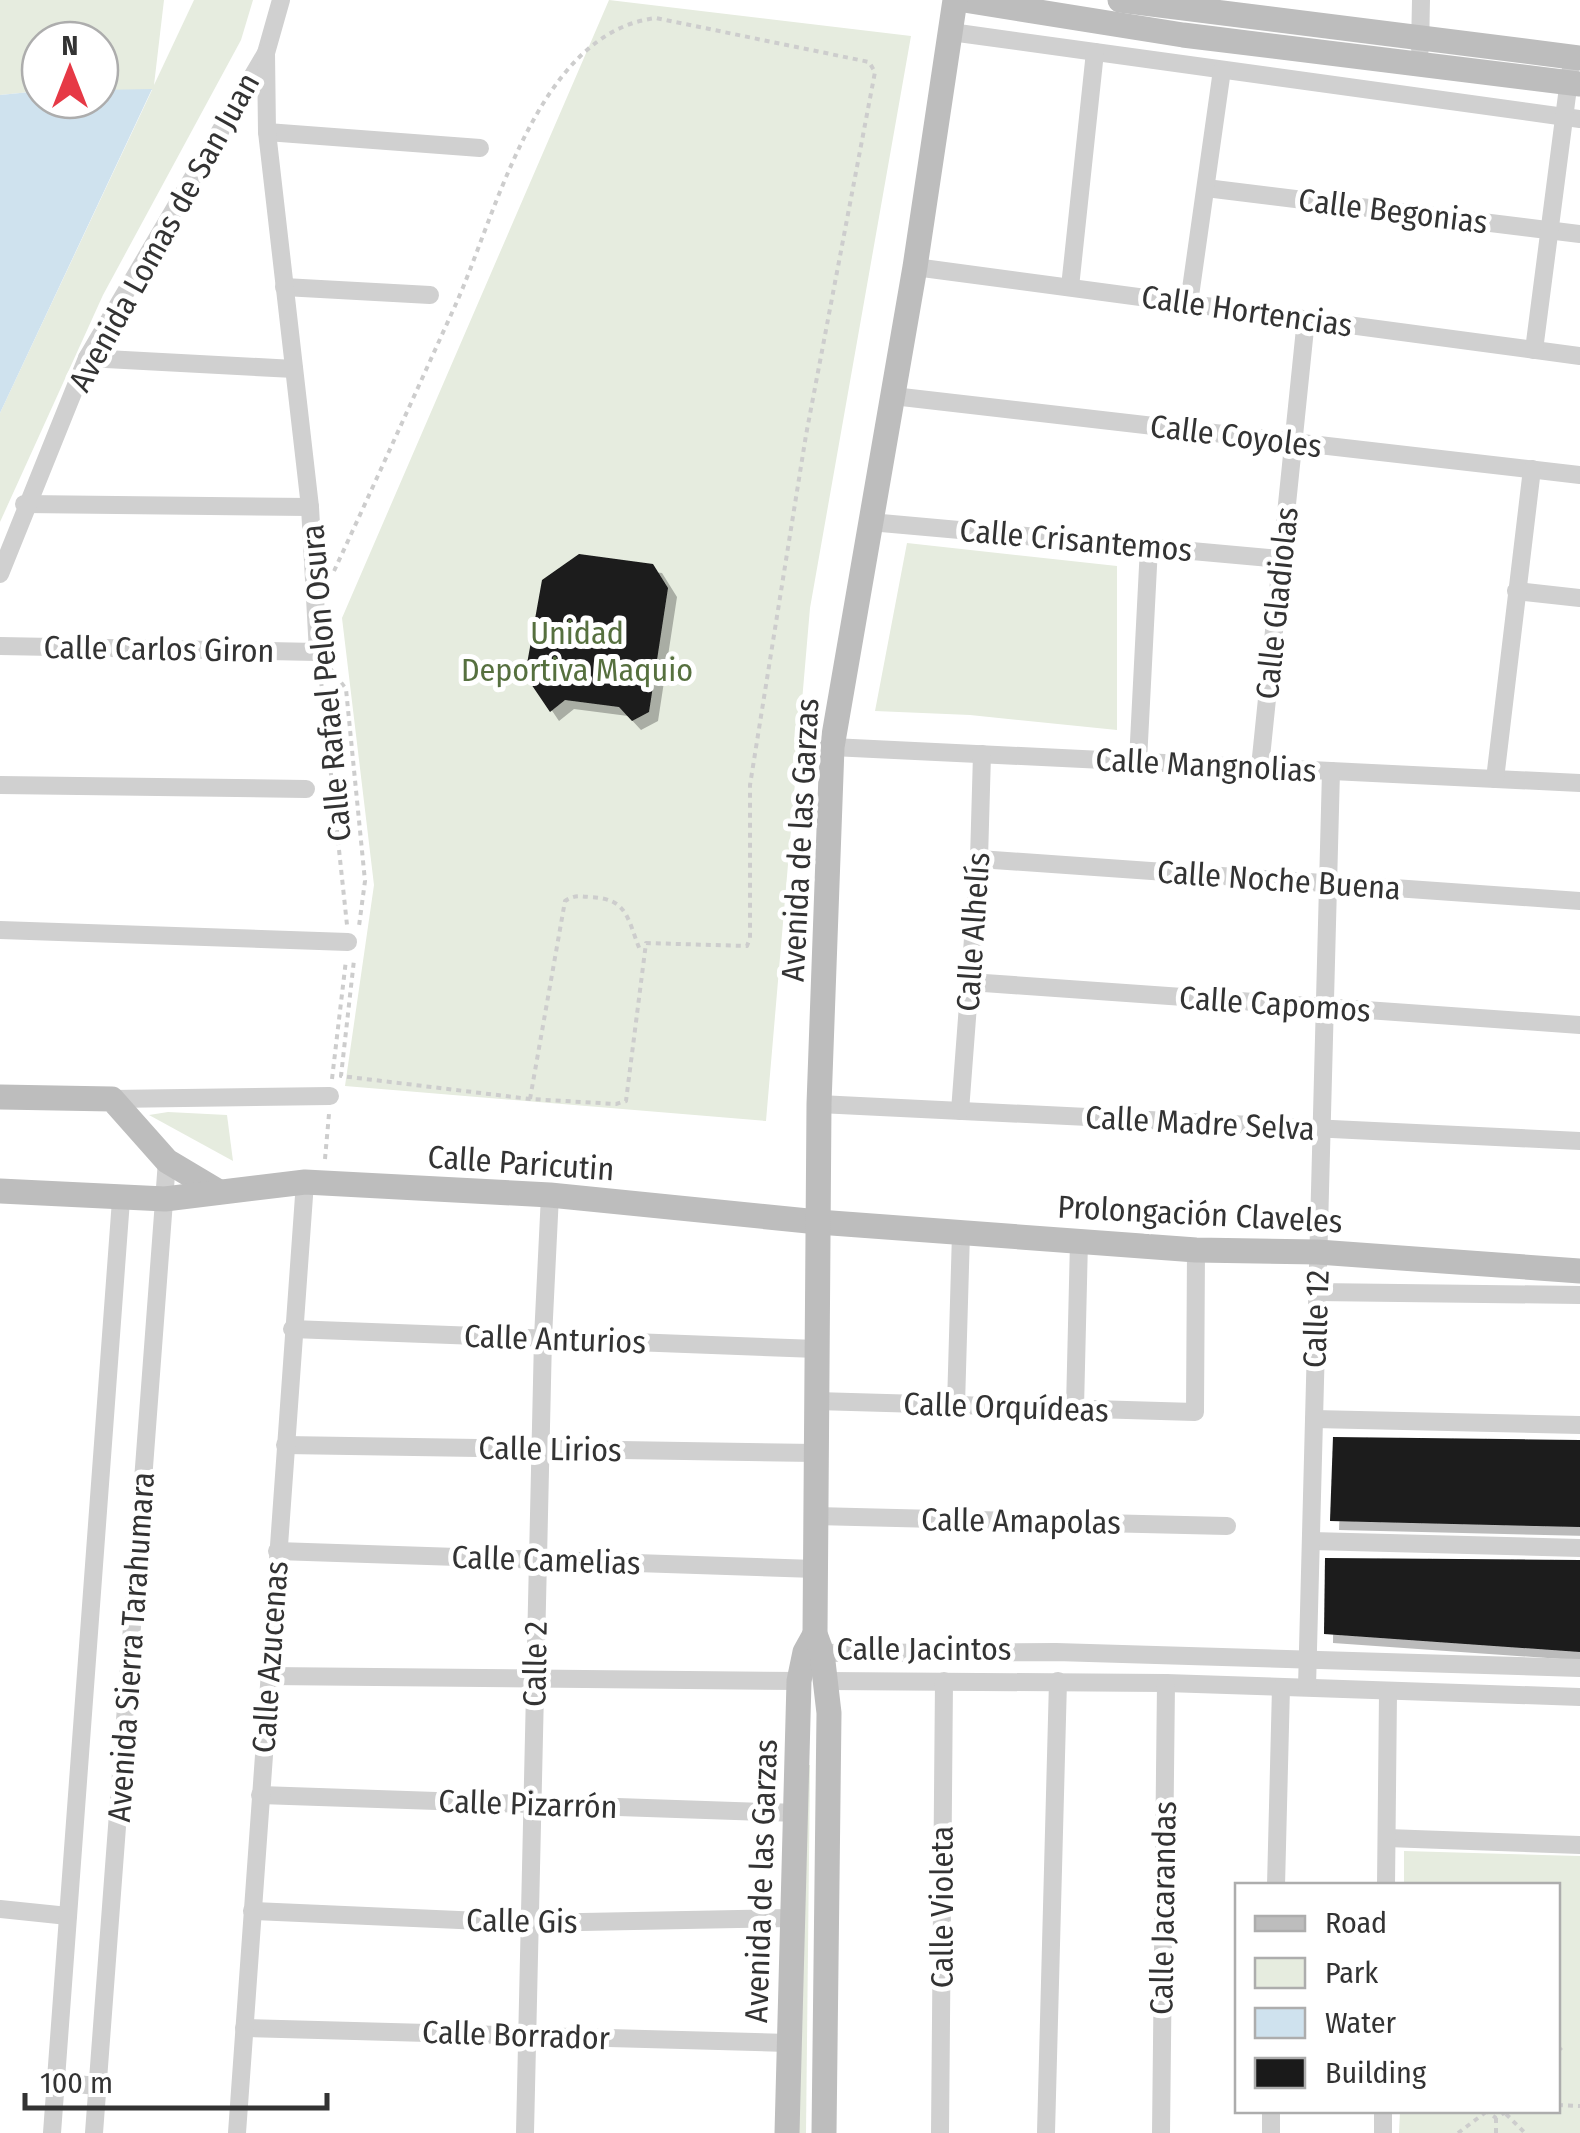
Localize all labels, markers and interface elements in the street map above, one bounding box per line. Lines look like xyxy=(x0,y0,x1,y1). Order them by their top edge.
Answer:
north arrow xyxy=(20,20,120,120)
text: N xyxy=(62,29,78,62)
street label: Avenida Lomas de San Juan xyxy=(61,66,267,398)
street label: Calle Begonias xyxy=(1296,181,1490,241)
street label: Calle Hortencias xyxy=(1139,277,1355,345)
street label: Calle Coyoles xyxy=(1148,407,1324,465)
street label: Calle Gladiolas xyxy=(1248,505,1306,701)
street label: Calle Crisantemos xyxy=(958,511,1194,569)
street label: Calle Rafael Pelon Osura xyxy=(293,523,359,843)
park label: Unidad Deportiva Maquio xyxy=(461,614,693,689)
street label: Calle Carlos Giron xyxy=(43,628,275,670)
street label: Avenida de las Garzas xyxy=(774,697,826,983)
street label: Calle Mangnolias xyxy=(1095,740,1317,790)
street label: Calle Alhelís xyxy=(948,851,998,1013)
street label: Calle Noche Buena xyxy=(1156,853,1402,907)
street label: Calle Capomos xyxy=(1178,978,1372,1030)
street label: Calle Madre Selva xyxy=(1084,1098,1316,1148)
street label: Calle Paricutin xyxy=(426,1138,616,1188)
street label: Prolongación Claveles xyxy=(1057,1188,1343,1240)
street label: Calle 12 xyxy=(1295,1269,1337,1369)
street label: Calle Anturios xyxy=(463,1317,647,1361)
street label: Calle Orquídeas xyxy=(903,1384,1109,1430)
street label: Calle Lirios xyxy=(478,1429,622,1469)
street label: Avenida Sierra Tarahumara xyxy=(100,1471,162,1823)
street label: Calle Amapolas xyxy=(921,1500,1121,1542)
street label: Calle Camelias xyxy=(451,1538,641,1582)
street label: Calle Azucenas xyxy=(244,1560,296,1754)
street label: Calle 2 xyxy=(515,1621,555,1707)
street label: Calle Jacintos xyxy=(837,1630,1011,1668)
street label: Avenida de las Garzas xyxy=(737,1739,785,2023)
street label: Calle Pizarrón xyxy=(438,1782,618,1826)
street label: Calle Jacarandas xyxy=(1142,1801,1184,2015)
street label: Calle Violeta xyxy=(923,1826,961,1988)
legend xyxy=(1235,1883,1560,2113)
street label: Calle Gis xyxy=(466,1901,578,1941)
text: Road xyxy=(1325,1905,1387,1941)
text: Park xyxy=(1325,1955,1378,1991)
text: Water xyxy=(1325,2005,1396,2041)
street label: Calle Borrador xyxy=(421,2013,611,2057)
scale bar xyxy=(25,2048,328,2110)
text: Building xyxy=(1325,2055,1427,2091)
text: 100 m xyxy=(40,2065,113,2101)

